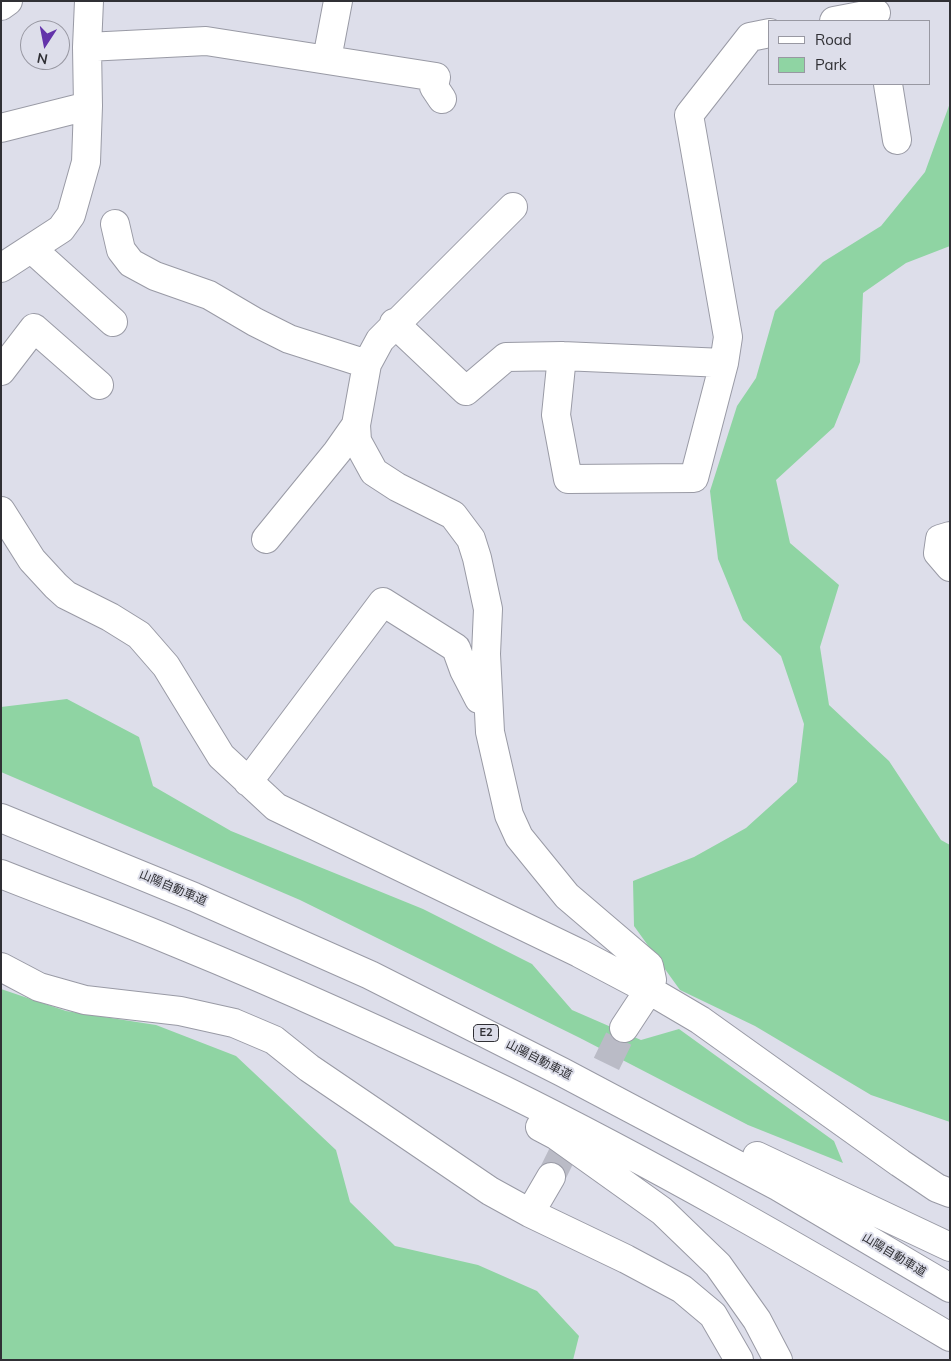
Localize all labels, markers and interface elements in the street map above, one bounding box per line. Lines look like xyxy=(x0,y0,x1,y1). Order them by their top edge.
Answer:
north arrow xyxy=(20,20,70,70)
legend xyxy=(768,20,931,85)
text: Road xyxy=(815,30,852,49)
text: N xyxy=(35,49,49,69)
text: Park xyxy=(815,55,847,74)
street label: 山陽自動車道 xyxy=(137,867,209,909)
road number: E2 xyxy=(474,1024,498,1042)
street label: 山陽自動車道 xyxy=(504,1037,574,1083)
street label: 山陽自動車道 xyxy=(859,1230,929,1280)

